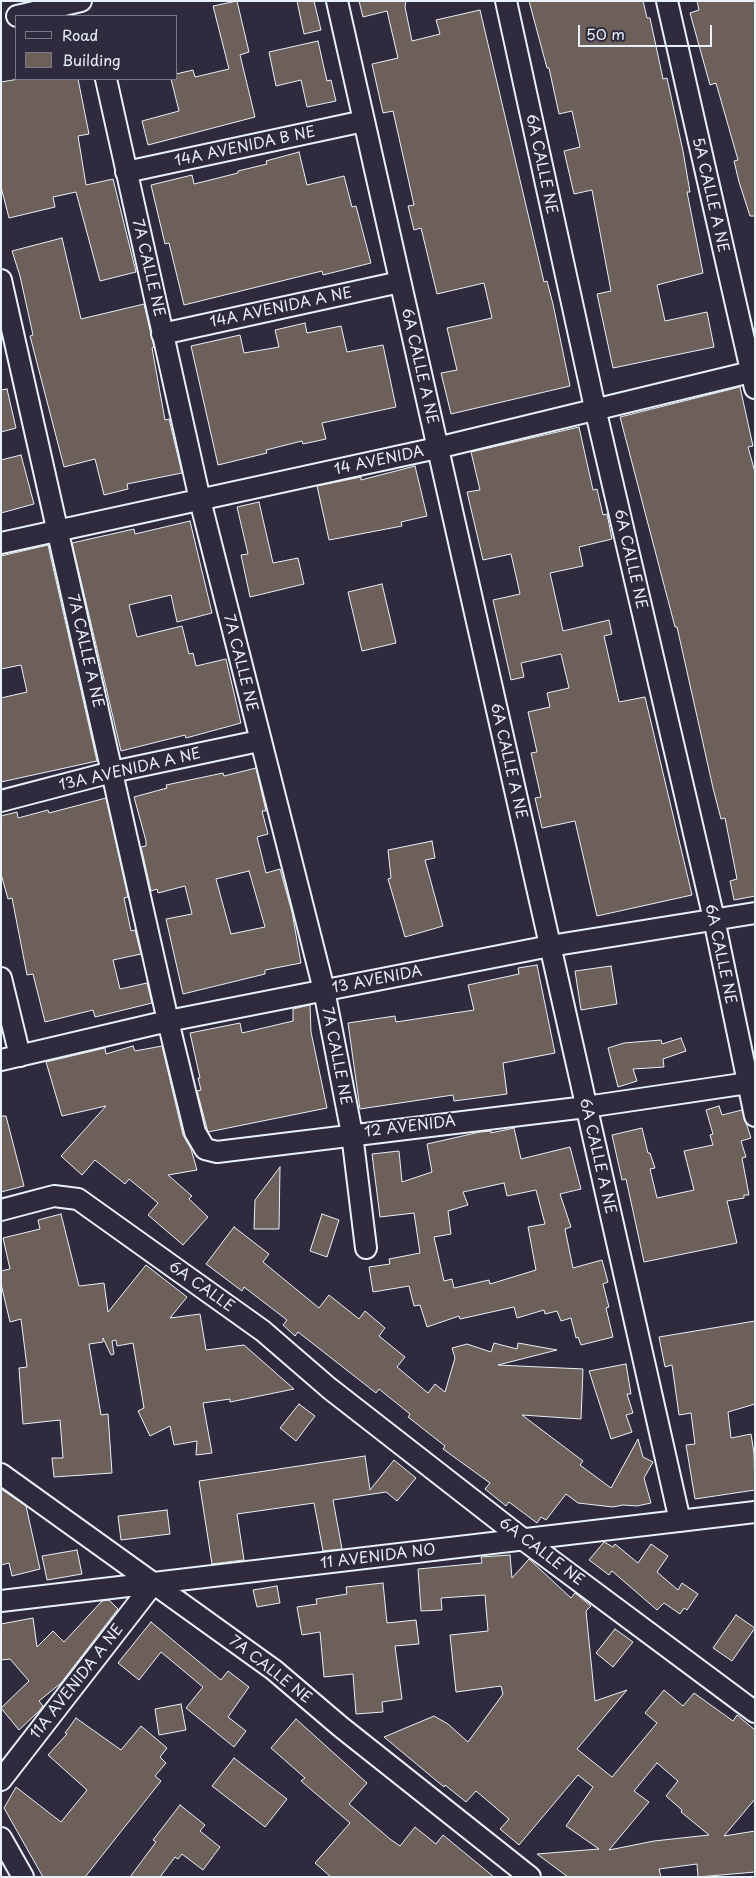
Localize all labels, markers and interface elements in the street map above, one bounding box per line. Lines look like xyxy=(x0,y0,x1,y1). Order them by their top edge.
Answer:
legend xyxy=(15,15,178,80)
scale bar xyxy=(581,15,715,47)
text: 50 m xyxy=(586,22,625,45)
text: Road xyxy=(62,23,98,46)
text: Building xyxy=(62,48,121,71)
street label: 6A CALLE NE xyxy=(522,112,560,216)
street label: 14A AVENIDA B NE xyxy=(173,123,317,171)
street label: 5A CALLE A NE xyxy=(688,136,732,254)
street label: 7A CALLE NE xyxy=(128,217,168,319)
street label: 14A AVENIDA A NE xyxy=(208,284,354,332)
street label: 6A CALLE A NE xyxy=(397,306,441,426)
street label: 14 AVENIDA xyxy=(333,443,425,479)
street label: 6A CALLE NE xyxy=(610,507,650,611)
street label: 7A CALLE A NE xyxy=(63,593,107,709)
street label: 7A CALLE NE xyxy=(219,613,261,713)
street label: 6A CALLE A NE xyxy=(486,701,530,821)
street label: 13A AVENIDA A NE xyxy=(57,745,203,795)
street label: 6A CALLE NE xyxy=(701,902,739,1006)
street label: 13 AVENIDA xyxy=(330,962,424,998)
street label: 7A CALLE NE xyxy=(318,1005,354,1107)
street label: 6A CALLE A NE xyxy=(575,1096,619,1216)
street label: 12 AVENIDA xyxy=(363,1112,457,1142)
street label: 6A CALLE xyxy=(165,1258,237,1316)
street label: 6A CALLE NE xyxy=(495,1514,587,1590)
street label: 11 AVENIDA NO xyxy=(319,1541,437,1573)
street label: 11A AVENIDA A NE xyxy=(27,1621,127,1743)
street label: 7A CALLE NE xyxy=(225,1632,315,1708)

